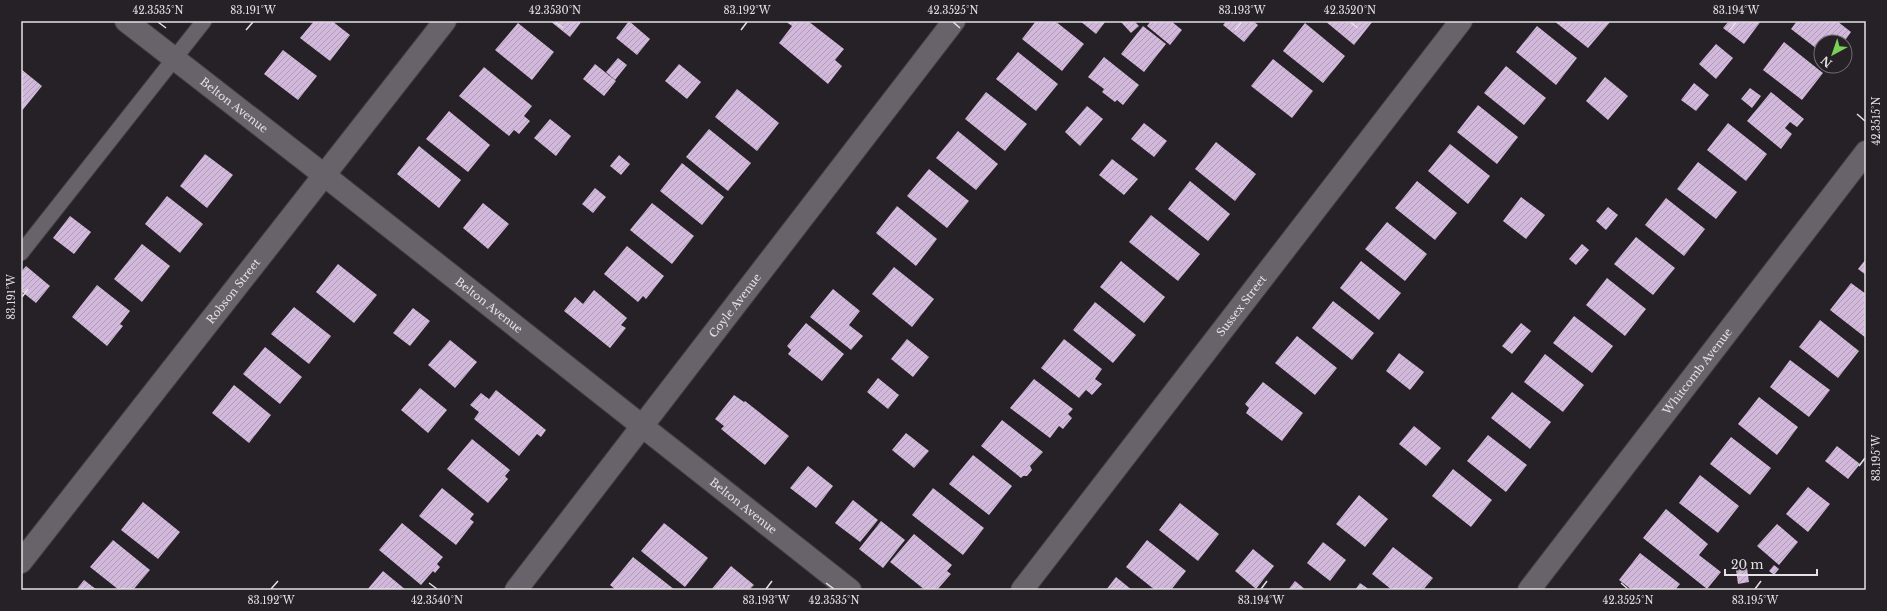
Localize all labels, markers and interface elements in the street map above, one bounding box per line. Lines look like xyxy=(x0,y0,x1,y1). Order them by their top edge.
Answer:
text: 42.3535°N xyxy=(133,4,183,17)
text: 83.191°W xyxy=(230,4,276,17)
text: 42.3530°N xyxy=(529,4,581,17)
text: 83.192°W xyxy=(723,4,771,17)
text: 42.3525°N xyxy=(928,4,978,17)
text: 83.193°W xyxy=(1218,4,1266,17)
text: 42.3520°N xyxy=(1324,4,1376,17)
text: 83.194°W xyxy=(1713,4,1760,17)
north arrow xyxy=(1813,34,1853,74)
text: N xyxy=(1818,53,1835,70)
street label: Belton Avenue xyxy=(197,74,271,136)
text: 42.3515°N xyxy=(1870,96,1883,146)
street label: Robson Street xyxy=(203,255,264,327)
street label: Coyle Avenue xyxy=(706,271,764,340)
street label: Sussex Street xyxy=(1213,272,1270,339)
text: 83.191°W xyxy=(5,274,18,320)
street label: Belton Avenue xyxy=(452,274,525,336)
street label: Whitcomb Avenue xyxy=(1659,325,1735,418)
text: 83.195°W xyxy=(1870,434,1883,481)
street label: Belton Avenue xyxy=(707,475,780,537)
scale bar xyxy=(1725,551,1817,577)
text: 20 m xyxy=(1731,557,1763,572)
text: 83.192°W xyxy=(247,594,295,607)
text: 42.3540°N xyxy=(411,594,463,607)
text: 83.193°W xyxy=(742,594,790,607)
text: 42.3535°N xyxy=(809,594,859,607)
text: 83.194°W xyxy=(1238,594,1285,607)
text: 42.3525°N xyxy=(1603,594,1653,607)
text: 83.195°W xyxy=(1732,594,1779,607)

